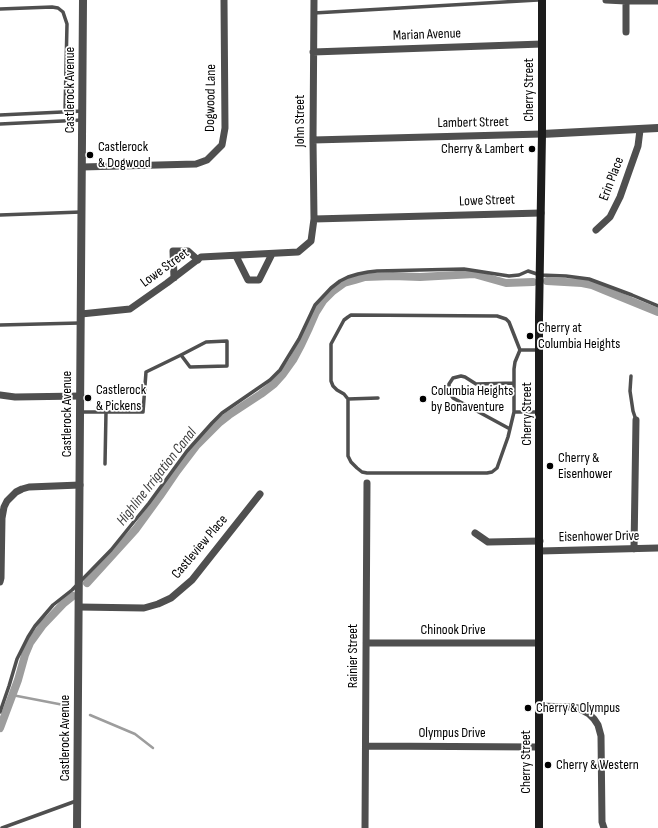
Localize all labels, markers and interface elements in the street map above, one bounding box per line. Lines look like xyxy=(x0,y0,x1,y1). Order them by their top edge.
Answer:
street label: Marian Avenue xyxy=(393,25,461,45)
street label: Castlerock Avenue xyxy=(62,47,78,133)
street label: Cherry Street xyxy=(521,58,537,122)
street label: Dogwood Lane xyxy=(202,64,220,132)
street label: John Street xyxy=(292,95,308,147)
street label: Lambert Street xyxy=(437,114,509,132)
place label: Castlerock & Dogwood xyxy=(98,139,151,172)
place label: Cherry & Lambert xyxy=(441,141,524,157)
marker: Cherry & Lambert xyxy=(527,144,537,154)
marker: Castlerock & Dogwood xyxy=(85,150,95,160)
street label: Erin Place xyxy=(596,155,628,203)
street label: Lowe Street xyxy=(459,192,515,210)
street label: Lowe Street xyxy=(137,245,193,291)
place label: Cherry at Columbia Heights xyxy=(538,320,620,352)
marker: Cherry at Columbia Heights xyxy=(525,331,535,341)
street label: Castlerock Avenue xyxy=(59,371,75,457)
place label: Castlerock & Pickens xyxy=(96,382,146,414)
street label: Cherry Street xyxy=(519,382,535,446)
place label: Columbia Heights by Bonaventure xyxy=(431,383,513,416)
marker: Castlerock & Pickens xyxy=(83,393,93,403)
marker: Columbia Heights by Bonaventure xyxy=(418,394,428,404)
water label: Highline Irrigation Canal xyxy=(113,424,201,530)
place label: Cherry & Eisenhower xyxy=(558,450,612,482)
marker: Cherry & Eisenhower xyxy=(545,461,555,471)
street label: Castleview Place xyxy=(168,512,232,582)
street label: Eisenhower Drive xyxy=(558,528,640,546)
street label: Chinook Drive xyxy=(420,622,486,638)
street label: Rainier Street xyxy=(345,624,361,688)
street label: Castlerock Avenue xyxy=(57,695,73,781)
place label: Cherry & Olympus xyxy=(536,700,620,716)
marker: Cherry & Olympus xyxy=(523,703,533,713)
street label: Olympus Drive xyxy=(418,725,486,741)
street label: Cherry Street xyxy=(518,730,534,794)
place label: Cherry & Western xyxy=(556,757,639,773)
marker: Cherry & Western xyxy=(543,760,553,770)

